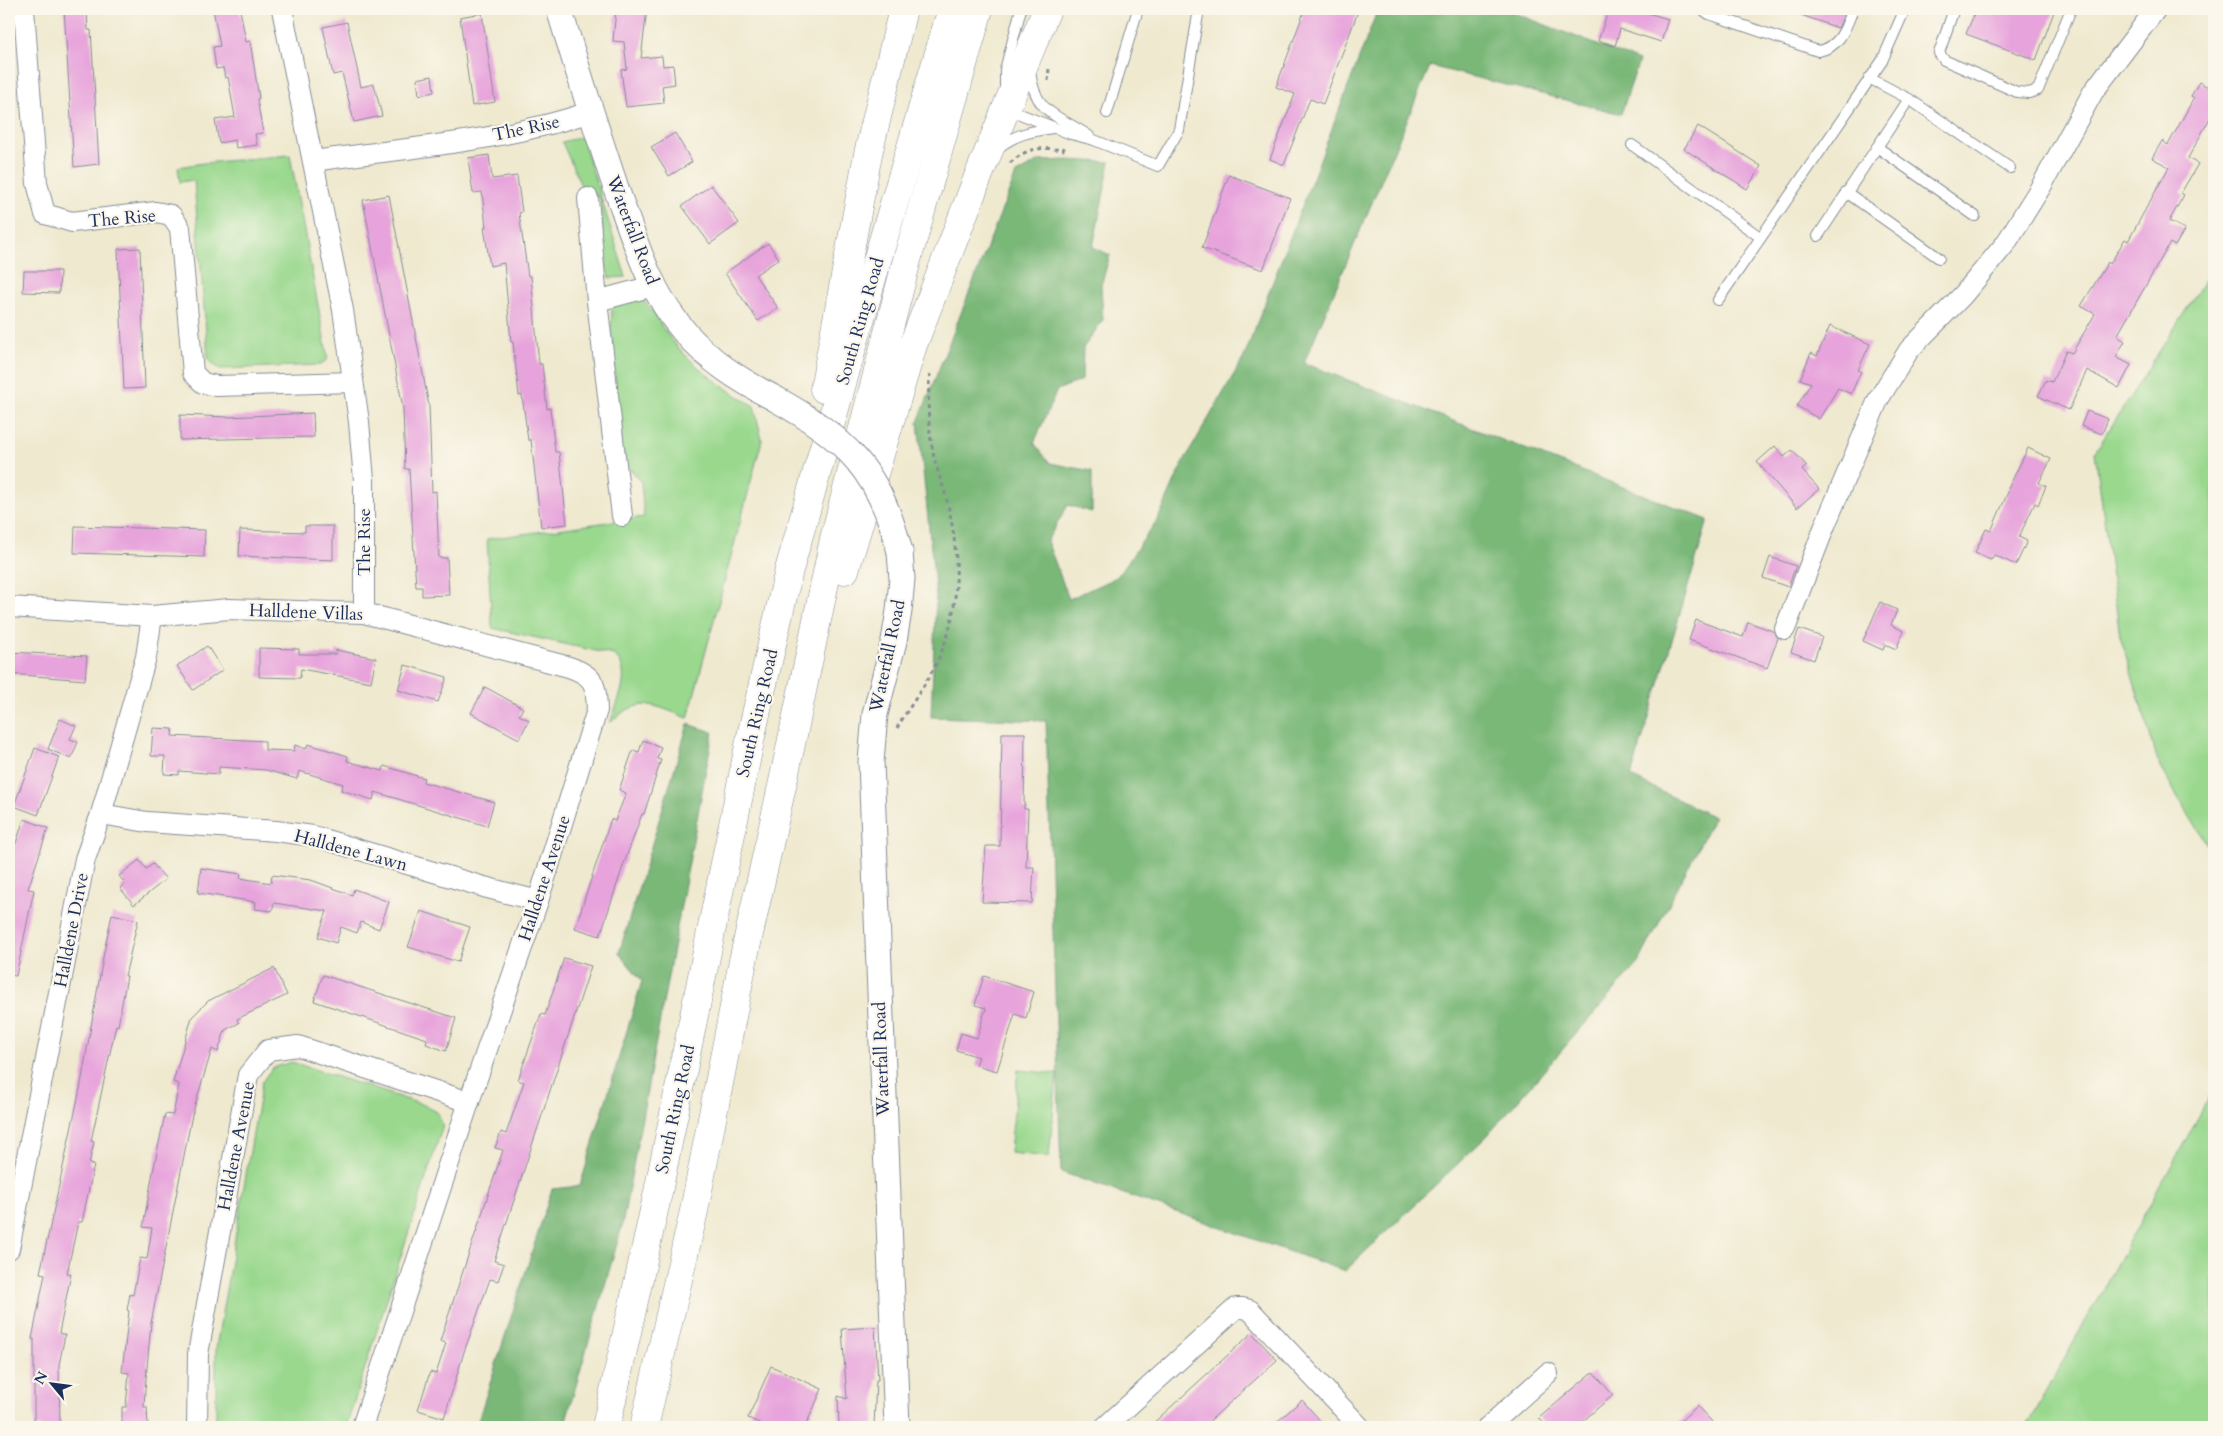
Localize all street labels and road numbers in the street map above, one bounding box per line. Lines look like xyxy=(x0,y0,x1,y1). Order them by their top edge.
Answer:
street label: The Rise xyxy=(490,109,562,148)
street label: Waterfall Road xyxy=(600,171,665,289)
street label: The Rise xyxy=(87,203,157,234)
street label: South Ring Road xyxy=(830,254,891,388)
street label: The Rise xyxy=(352,508,377,576)
street label: Waterfall Road xyxy=(863,597,912,716)
street label: Halldene Villas xyxy=(248,598,364,627)
street label: South Ring Road xyxy=(731,646,785,780)
street label: Halldene Avenue xyxy=(512,812,577,944)
street label: Halldene Lawn xyxy=(291,823,411,878)
street label: Halldene Drive xyxy=(48,871,95,990)
street label: Waterfall Road xyxy=(867,1001,896,1118)
street label: South Ring Road xyxy=(650,1042,701,1176)
street label: Halldene Avenue xyxy=(212,1079,261,1213)

